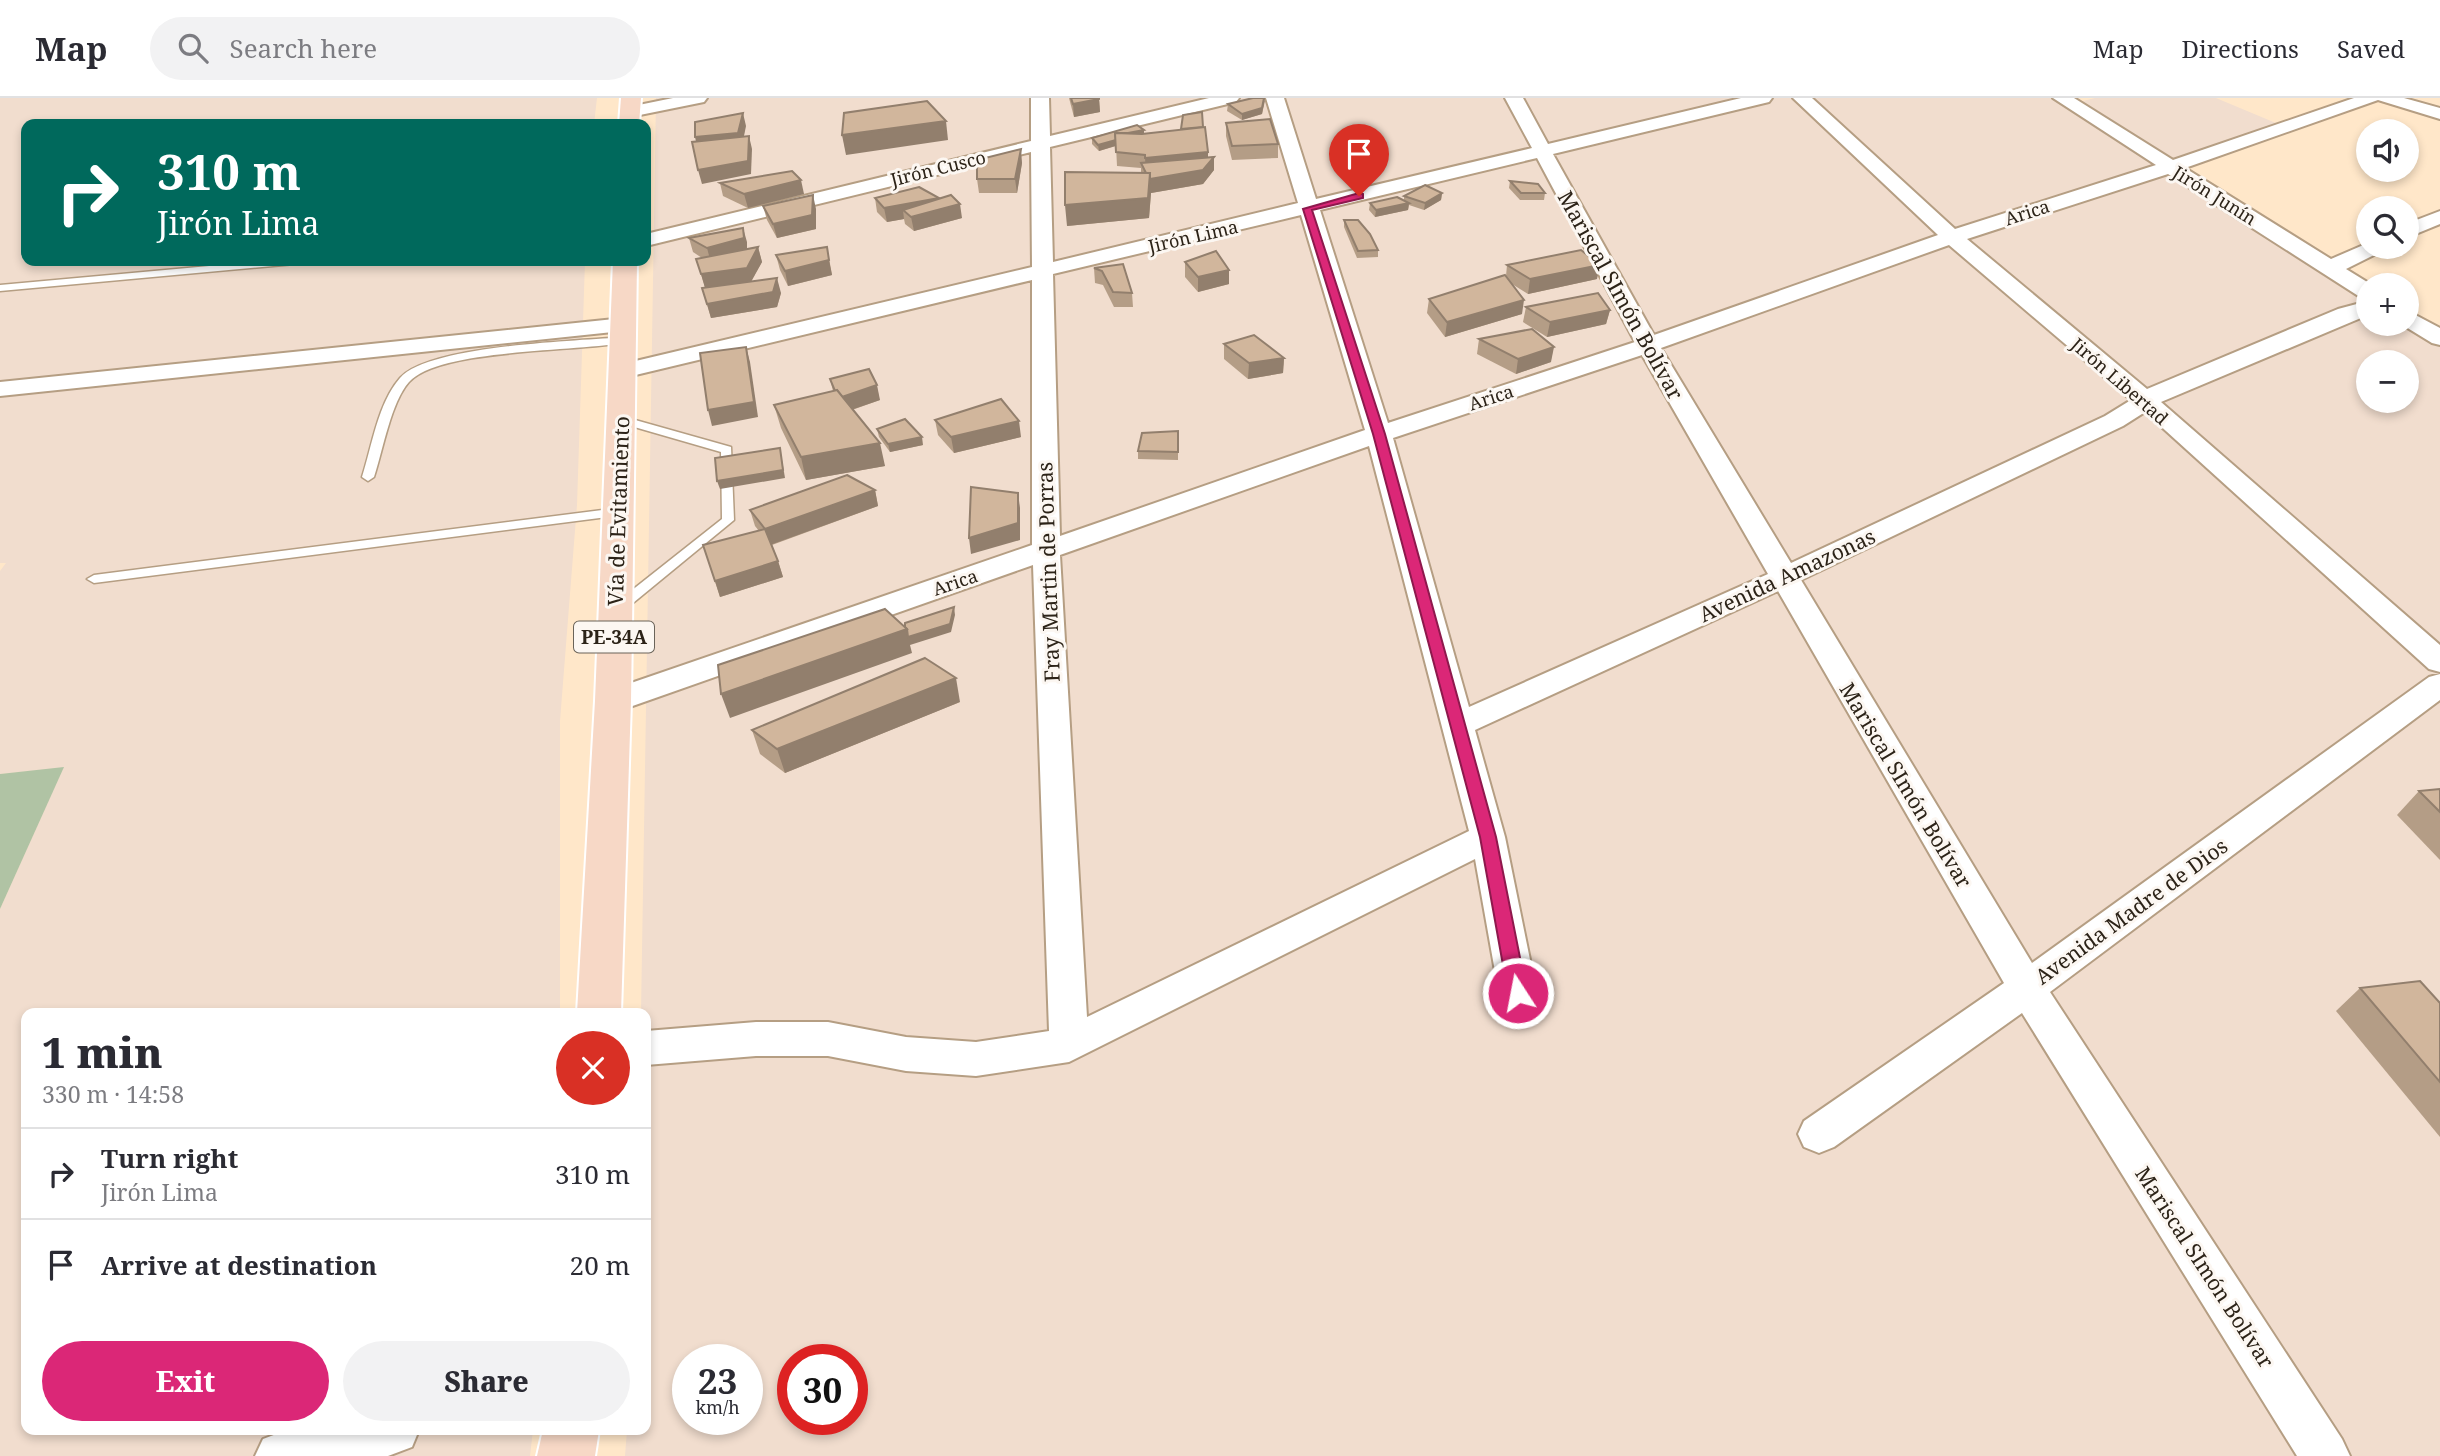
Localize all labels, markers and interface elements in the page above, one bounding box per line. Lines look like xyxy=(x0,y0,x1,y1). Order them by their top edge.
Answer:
search box xyxy=(150,17,640,80)
text: Map xyxy=(35,26,108,71)
icon: search xyxy=(174,29,212,67)
text: Search here xyxy=(230,30,377,66)
text: Map xyxy=(2093,32,2144,65)
text: Directions xyxy=(2182,32,2299,65)
text: Saved xyxy=(2337,32,2405,65)
map controls xyxy=(2356,119,2419,413)
button: sound xyxy=(2356,119,2419,182)
pin xyxy=(1329,124,1389,196)
icon: arrive xyxy=(1340,135,1378,173)
text: 310 m xyxy=(157,138,301,204)
street label: Jirón Cusco xyxy=(887,145,988,192)
icon: right xyxy=(42,147,133,238)
street label: Jirón Junín xyxy=(2168,159,2262,230)
street label: Mariscal SImón Bolívar xyxy=(1552,186,1690,405)
street label: Arica xyxy=(2001,193,2053,231)
button: search xyxy=(2356,196,2419,259)
text: Jirón Lima xyxy=(157,201,320,244)
street label: Jirón Lima xyxy=(1145,214,1240,258)
button: + xyxy=(2356,273,2419,336)
street label: Jirón Libertad xyxy=(2066,332,2174,430)
button: − xyxy=(2356,350,2419,413)
street label: Arica xyxy=(1465,378,1517,416)
street label: Vía de Evitamiento xyxy=(601,416,635,606)
street label: Fray Martin de Porras xyxy=(1030,461,1066,683)
street label: Avenida Amazonas xyxy=(1694,522,1880,628)
street label: Arica xyxy=(929,563,981,601)
road number: PE-34A xyxy=(574,622,654,652)
street label: Mariscal SImón Bolívar xyxy=(1834,677,1979,893)
street label: Avenida Madre de Dios xyxy=(2029,832,2233,990)
position arrow xyxy=(1481,956,1555,1030)
text: 1 min xyxy=(42,1023,163,1080)
button: close xyxy=(556,1031,630,1105)
text: 330 m · 14:58 xyxy=(42,1078,184,1110)
text: Turn right xyxy=(101,1140,238,1176)
icon: right xyxy=(42,1155,80,1193)
text: 310 m xyxy=(555,1156,630,1192)
street label: Mariscal SImón Bolívar xyxy=(2129,1161,2281,1373)
text: Jirón Lima xyxy=(101,1176,218,1208)
icon: arrive xyxy=(42,1246,80,1284)
text: Arrive at destination xyxy=(101,1247,377,1283)
text: 20 m xyxy=(570,1247,630,1283)
button: Exit xyxy=(42,1341,329,1421)
button: Share xyxy=(343,1341,630,1421)
speed limit sign: 30 xyxy=(777,1344,868,1435)
text: 23 xyxy=(698,1357,737,1404)
text: km/h xyxy=(695,1395,740,1419)

